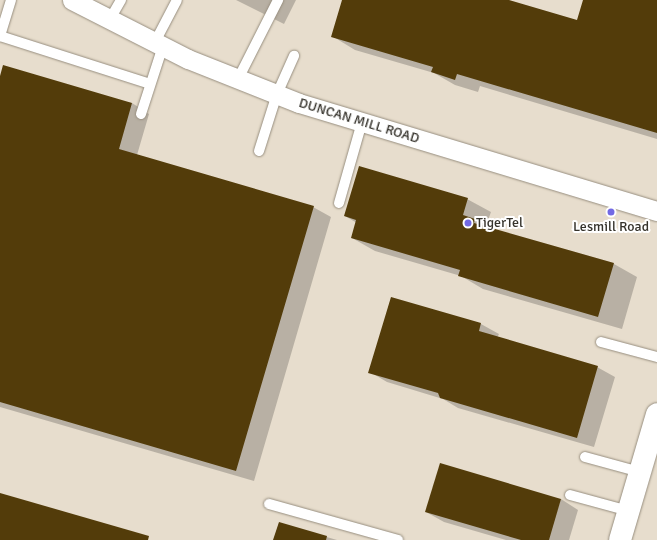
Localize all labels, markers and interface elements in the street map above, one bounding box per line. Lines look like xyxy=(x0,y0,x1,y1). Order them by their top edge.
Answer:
street label: DUNCAN MILL ROAD xyxy=(297,95,421,147)
marker: Lesmill Road xyxy=(606,207,616,217)
place label: TigerTel xyxy=(476,215,523,231)
marker: TigerTel xyxy=(463,218,473,228)
place label: Lesmill Road xyxy=(573,219,649,235)

